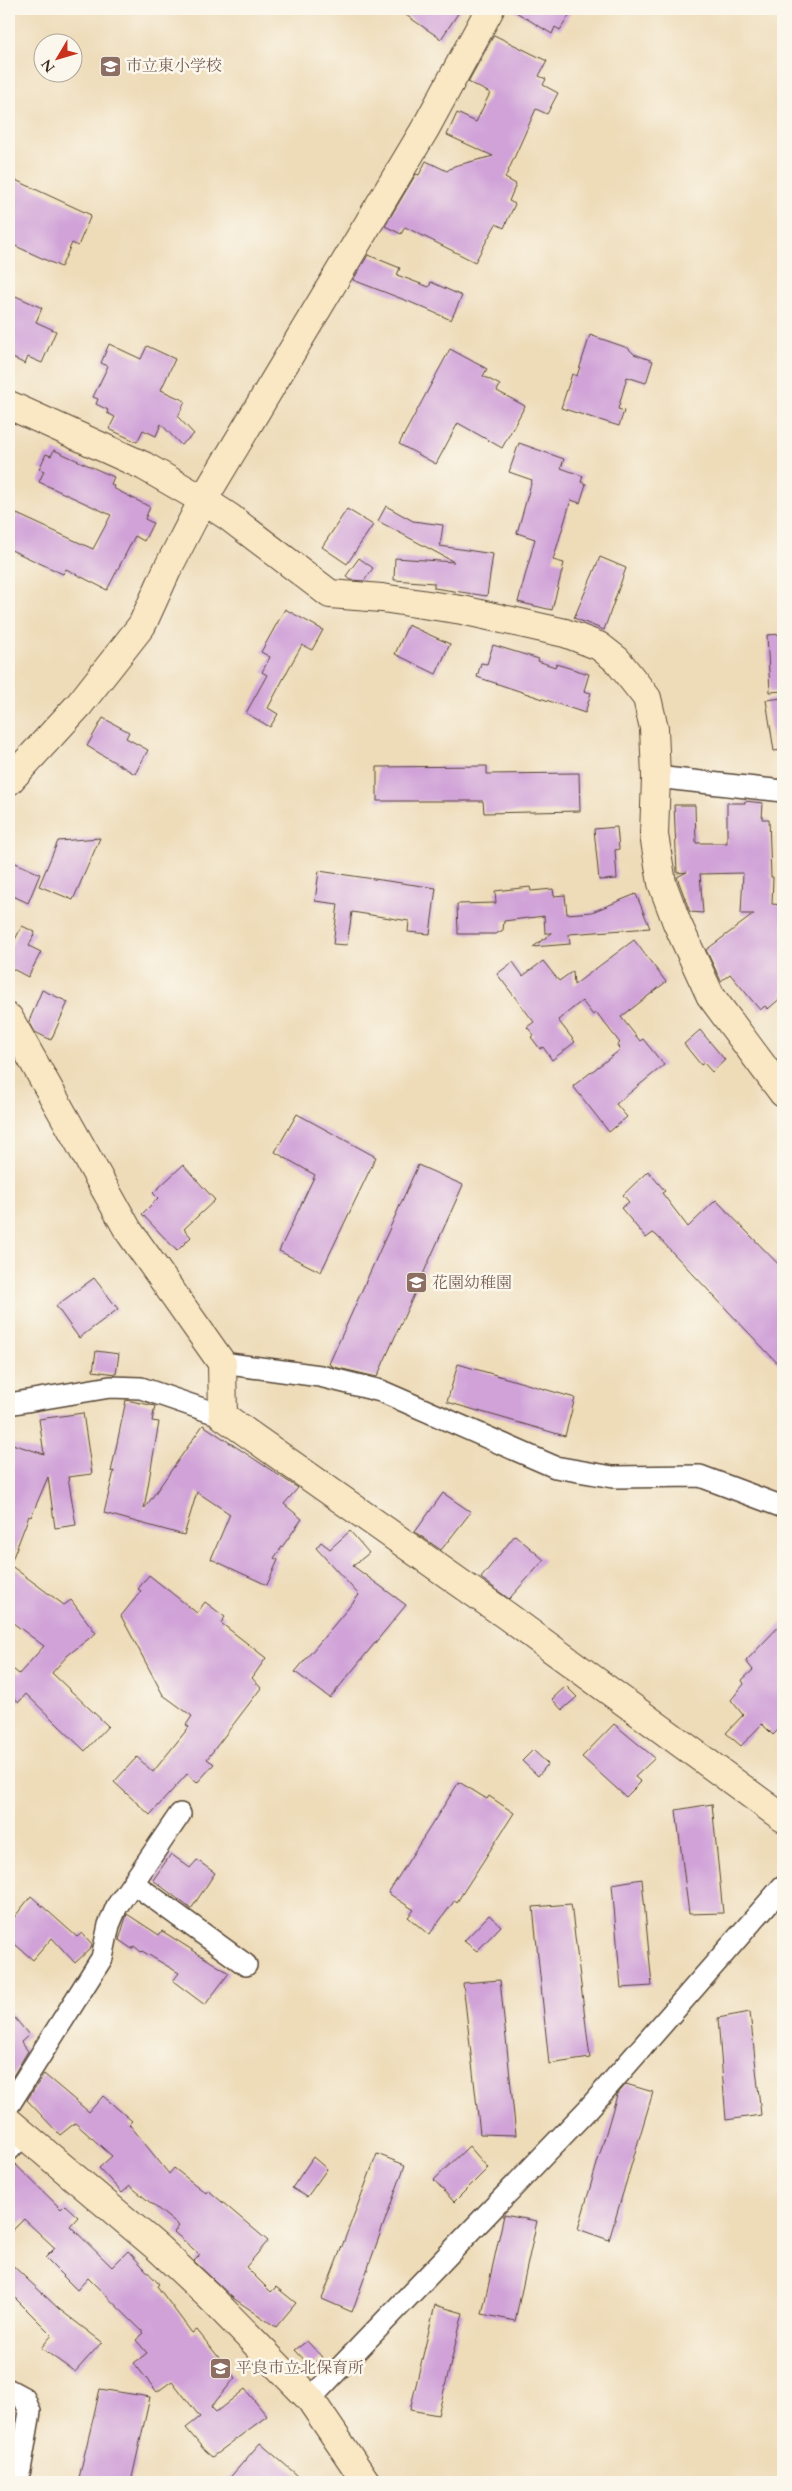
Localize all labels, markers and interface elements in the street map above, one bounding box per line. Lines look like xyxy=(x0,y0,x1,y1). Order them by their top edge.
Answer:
north arrow xyxy=(32,32,82,82)
school or university icon: 市立東小学校 xyxy=(98,54,122,78)
text: N xyxy=(37,55,59,76)
place label: 市立東小学校 xyxy=(126,55,222,77)
school or university icon: 花園幼稚園 xyxy=(404,1271,428,1295)
place label: 花園幼稚園 xyxy=(432,1272,512,1294)
school or university icon: 平良市立北保育所 xyxy=(208,2356,232,2380)
place label: 平良市立北保育所 xyxy=(236,2357,364,2379)

